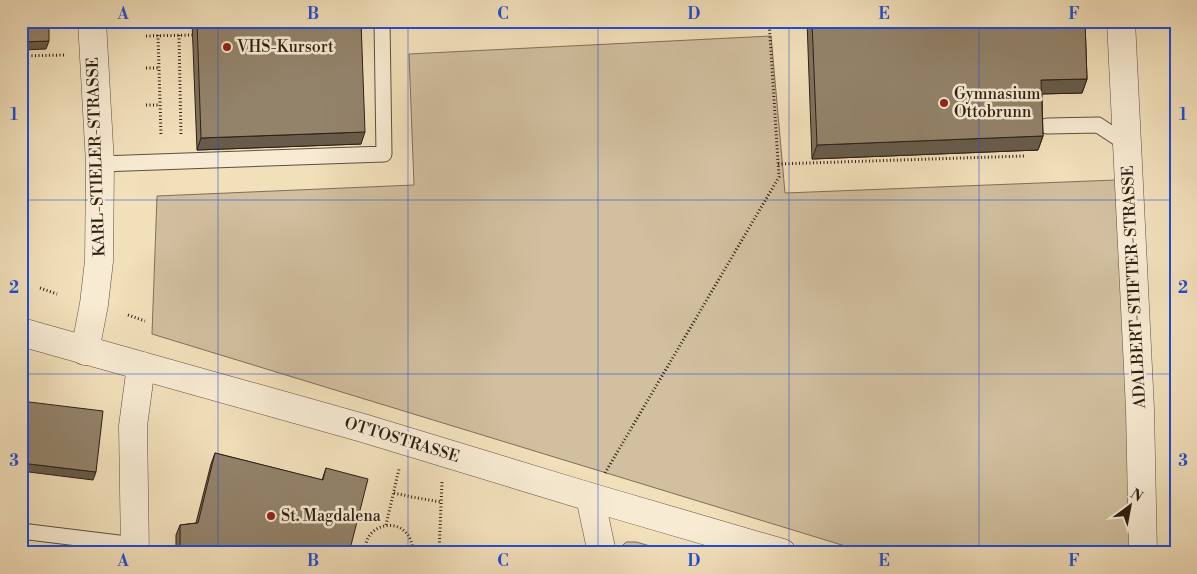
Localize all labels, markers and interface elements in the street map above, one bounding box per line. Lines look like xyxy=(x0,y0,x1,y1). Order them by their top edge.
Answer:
text: A xyxy=(116,4,129,24)
text: B xyxy=(307,4,319,24)
text: C xyxy=(497,4,509,24)
text: D xyxy=(688,4,701,24)
text: E xyxy=(878,4,890,24)
text: F xyxy=(1068,4,1080,24)
place label: VHS-Kursort xyxy=(236,37,334,57)
marker: VHS-Kursort xyxy=(221,41,233,53)
street label: KARL-STIELER-STRASSE xyxy=(83,57,109,257)
place label: Gymnasium Ottobrunn xyxy=(954,84,1041,122)
marker: Gymnasium Ottobrunn xyxy=(938,97,950,109)
text: 1 xyxy=(10,105,18,125)
text: 1 xyxy=(1179,105,1187,125)
street label: ADALBERT-STIFTER-STRASSE xyxy=(1118,165,1150,410)
text: 2 xyxy=(9,278,19,298)
text: 2 xyxy=(1178,278,1188,298)
street label: OTTOSTRASSE xyxy=(342,413,462,467)
text: 3 xyxy=(9,451,19,471)
text: 3 xyxy=(1178,451,1188,471)
north arrow xyxy=(1104,482,1154,532)
text: N xyxy=(1127,485,1146,506)
place label: St. Magdalena xyxy=(281,506,382,526)
marker: St. Magdalena xyxy=(265,510,277,522)
text: A xyxy=(116,551,129,571)
text: B xyxy=(307,551,319,571)
text: C xyxy=(497,551,509,571)
text: D xyxy=(688,551,701,571)
text: E xyxy=(878,551,890,571)
text: F xyxy=(1068,551,1080,571)

